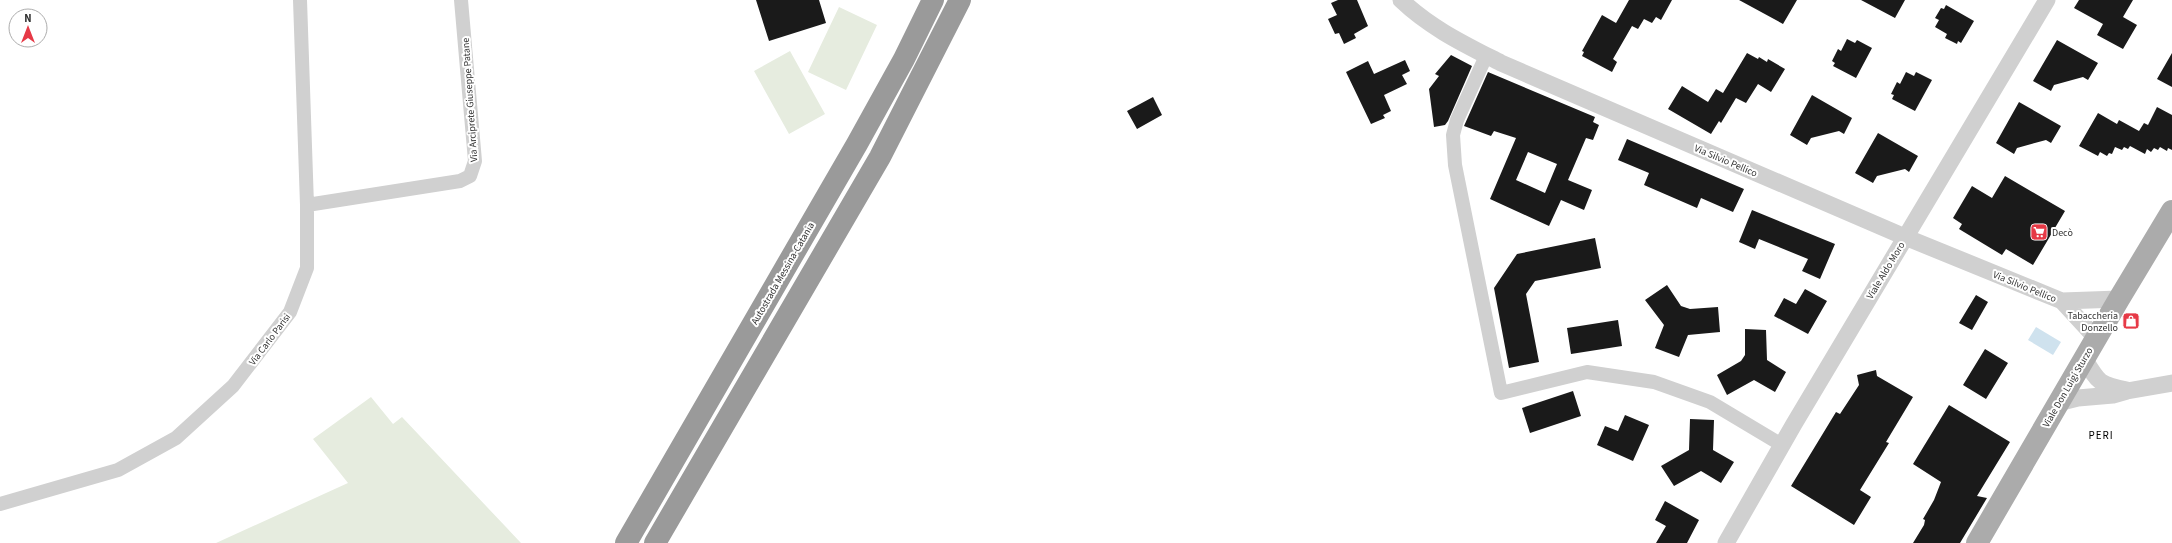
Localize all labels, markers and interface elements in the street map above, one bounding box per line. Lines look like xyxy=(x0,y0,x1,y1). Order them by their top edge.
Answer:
north arrow xyxy=(8,8,48,48)
text: N xyxy=(24,11,32,26)
street label: Via Arciprete Giuseppe Patane xyxy=(459,37,481,163)
street label: Via Silvio Pellico xyxy=(1692,141,1759,181)
street label: Autostrada Messina-Catania xyxy=(748,220,818,327)
supermarket icon: Decò xyxy=(2029,222,2049,242)
place label: Decò xyxy=(2052,226,2073,240)
street label: Viale Aldo Moro xyxy=(1863,239,1908,302)
street label: Via Silvio Pellico xyxy=(1991,268,2058,306)
place label: Tabaccheria Donzello xyxy=(2068,309,2118,335)
street label: Via Carlo Parisi xyxy=(246,311,294,368)
shop icon: Tabaccheria Donzello xyxy=(2121,311,2141,331)
street label: Viale Don Luigi Sturzo xyxy=(2039,345,2097,430)
district label: PERI xyxy=(2088,428,2114,443)

